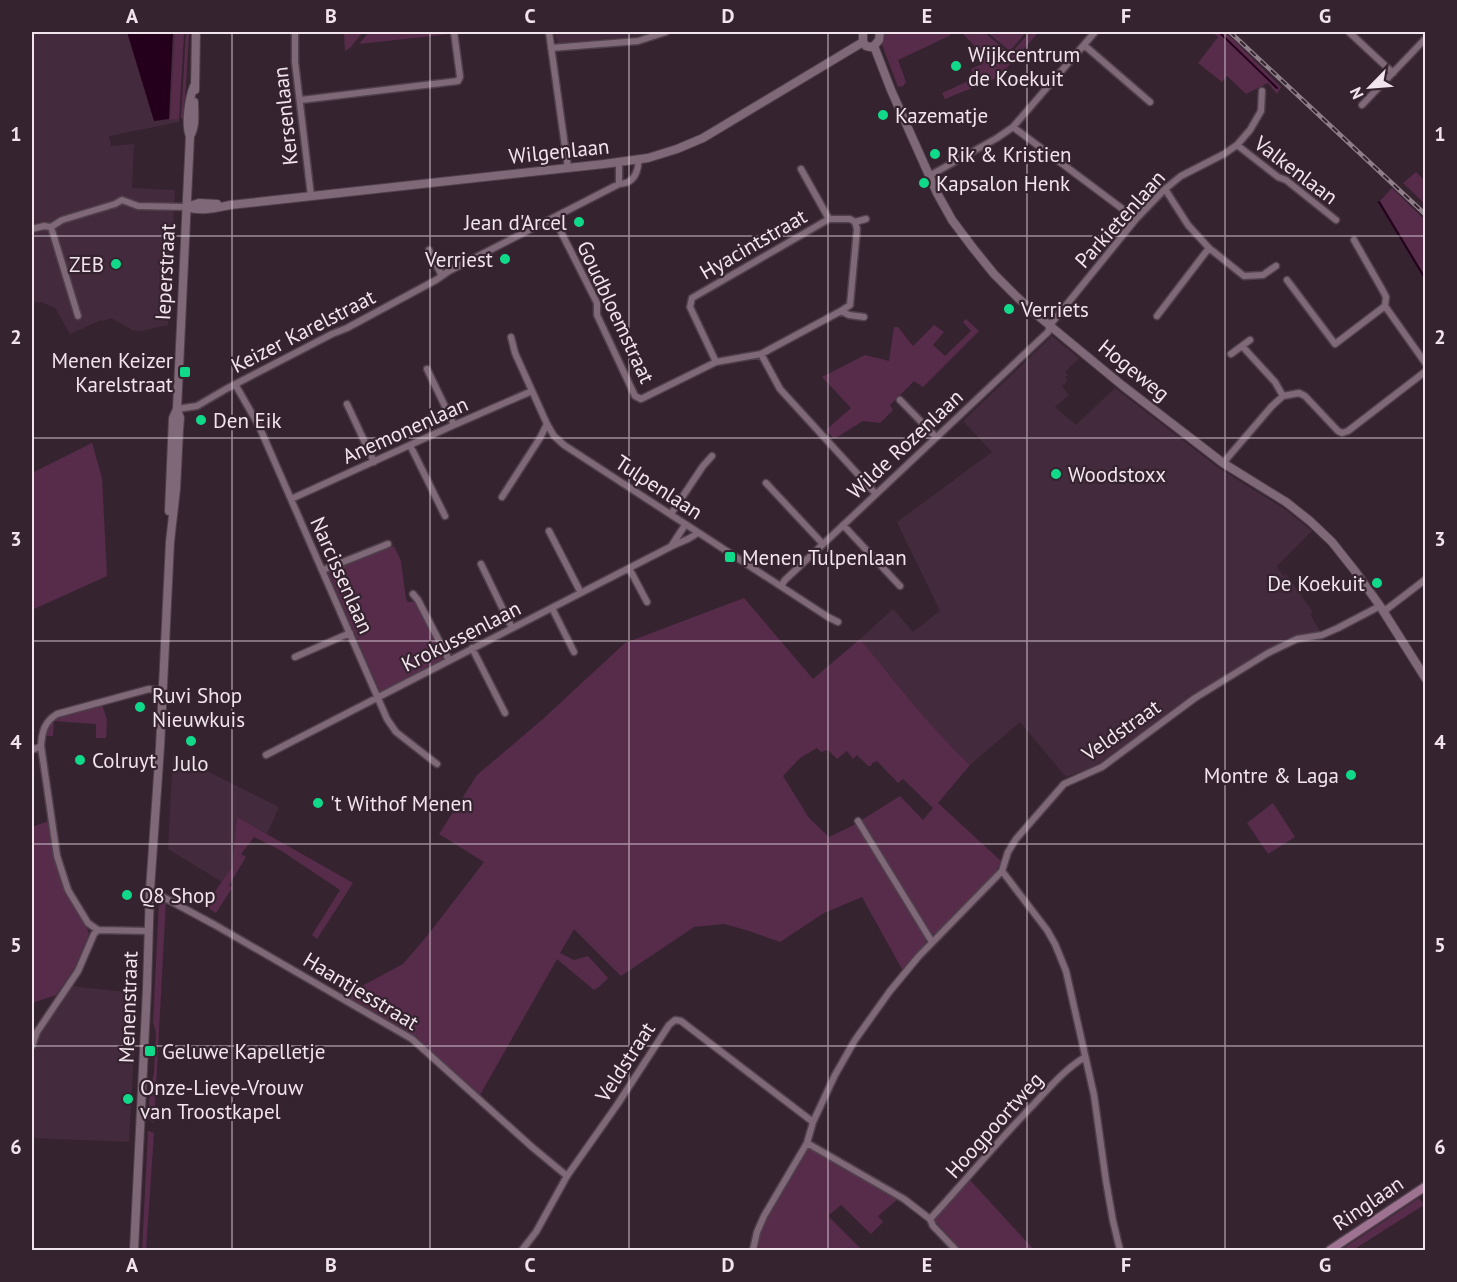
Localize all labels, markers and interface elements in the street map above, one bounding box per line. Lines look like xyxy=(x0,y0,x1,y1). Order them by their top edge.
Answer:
text: A xyxy=(126,3,139,29)
text: B xyxy=(325,3,337,29)
text: C xyxy=(524,3,536,29)
text: D xyxy=(722,3,735,29)
text: E xyxy=(922,3,932,29)
text: F xyxy=(1121,3,1131,29)
text: G xyxy=(1319,3,1331,29)
place label: Wijkcentrum de Koekuit xyxy=(968,41,1080,92)
north arrow xyxy=(1340,57,1400,117)
marker: Wijkcentrum de Koekuit xyxy=(949,59,963,73)
street label: Kersenlaan xyxy=(266,65,304,167)
text: N xyxy=(1345,84,1368,102)
place label: Kazematje xyxy=(895,102,988,129)
marker: Kazematje xyxy=(876,108,890,122)
text: 1 xyxy=(10,121,22,147)
text: 1 xyxy=(1434,121,1446,147)
street label: Valkenlaan xyxy=(1248,129,1343,210)
street label: Wilgenlaan xyxy=(507,132,611,170)
place label: Rik & Kristien xyxy=(947,141,1072,168)
marker: Rik & Kristien xyxy=(928,147,942,161)
street label: Parkietenlaan xyxy=(1069,164,1171,274)
place label: Kapsalon Henk xyxy=(936,170,1070,197)
marker: Kapsalon Henk xyxy=(917,176,931,190)
street label: Hyacintstraat xyxy=(695,203,811,285)
place label: Jean d'Arcel xyxy=(463,209,567,236)
marker: Jean d'Arcel xyxy=(572,215,586,229)
street label: Ieperstraat xyxy=(149,223,181,321)
street label: Goudbloemstraat xyxy=(571,236,661,388)
place label: Verriest xyxy=(424,246,493,273)
place label: ZEB xyxy=(69,251,104,278)
marker: Verriest xyxy=(498,252,512,266)
marker: ZEB xyxy=(109,257,123,271)
street label: Keizer Karelstraat xyxy=(226,283,380,379)
place label: Verriets xyxy=(1020,296,1089,323)
marker: Verriets xyxy=(1002,302,1016,316)
text: 2 xyxy=(10,324,22,350)
text: 2 xyxy=(1434,324,1446,350)
street label: Hogeweg xyxy=(1093,333,1175,407)
place label: Menen Keizer Karelstraat xyxy=(52,347,173,398)
marker: Menen Keizer Karelstraat xyxy=(178,365,192,379)
street label: Wilde Rozenlaan xyxy=(841,383,969,505)
street label: Anemonenlaan xyxy=(338,390,472,470)
place label: Den Eik xyxy=(213,407,281,434)
marker: Den Eik xyxy=(194,413,208,427)
street label: Tulpenlaan xyxy=(610,449,708,525)
place label: Woodstoxx xyxy=(1068,461,1166,488)
marker: Woodstoxx xyxy=(1049,467,1063,481)
street label: Narcissenlaan xyxy=(304,512,380,638)
text: 3 xyxy=(10,526,22,552)
text: 3 xyxy=(1434,526,1446,552)
place label: Menen Tulpenlaan xyxy=(742,544,907,571)
marker: Menen Tulpenlaan xyxy=(723,550,737,564)
place label: De Koekuit xyxy=(1267,570,1365,597)
marker: De Koekuit xyxy=(1370,576,1384,590)
street label: Krokussenlaan xyxy=(397,594,525,678)
place label: Ruvi Shop Nieuwkuis xyxy=(152,682,245,733)
street label: Veldstraat xyxy=(1076,693,1166,767)
marker: Ruvi Shop Nieuwkuis xyxy=(133,700,147,714)
text: 4 xyxy=(10,729,22,755)
text: 4 xyxy=(1434,729,1446,755)
marker: Julo xyxy=(184,734,198,748)
place label: Colruyt xyxy=(92,747,156,774)
place label: Julo xyxy=(173,750,208,777)
marker: Colruyt xyxy=(73,753,87,767)
place label: Montre & Laga xyxy=(1204,762,1339,789)
marker: Montre & Laga xyxy=(1344,768,1358,782)
place label: 't Withof Menen xyxy=(330,790,473,817)
marker: 't Withof Menen xyxy=(311,796,325,810)
place label: Q8 Shop xyxy=(139,882,216,909)
marker: Q8 Shop xyxy=(120,888,134,902)
text: 5 xyxy=(10,932,22,958)
text: 5 xyxy=(1434,932,1446,958)
street label: Haantjesstraat xyxy=(298,946,424,1036)
street label: Menenstraat xyxy=(113,951,143,1063)
street label: Veldstraat xyxy=(589,1017,661,1108)
place label: Geluwe Kapelletje xyxy=(162,1038,325,1065)
marker: Geluwe Kapelletje xyxy=(143,1044,157,1058)
street label: Hoogpoortweg xyxy=(939,1066,1049,1184)
place label: Onze-Lieve-Vrouw van Troostkapel xyxy=(140,1074,304,1125)
marker: Onze-Lieve-Vrouw van Troostkapel xyxy=(121,1092,135,1106)
text: 6 xyxy=(10,1134,22,1160)
text: 6 xyxy=(1434,1134,1446,1160)
street label: Ringlaan xyxy=(1328,1170,1408,1236)
text: A xyxy=(126,1252,139,1278)
text: B xyxy=(325,1252,337,1278)
text: C xyxy=(524,1252,536,1278)
text: D xyxy=(722,1252,735,1278)
text: E xyxy=(922,1252,932,1278)
text: F xyxy=(1121,1252,1131,1278)
text: G xyxy=(1319,1252,1331,1278)

